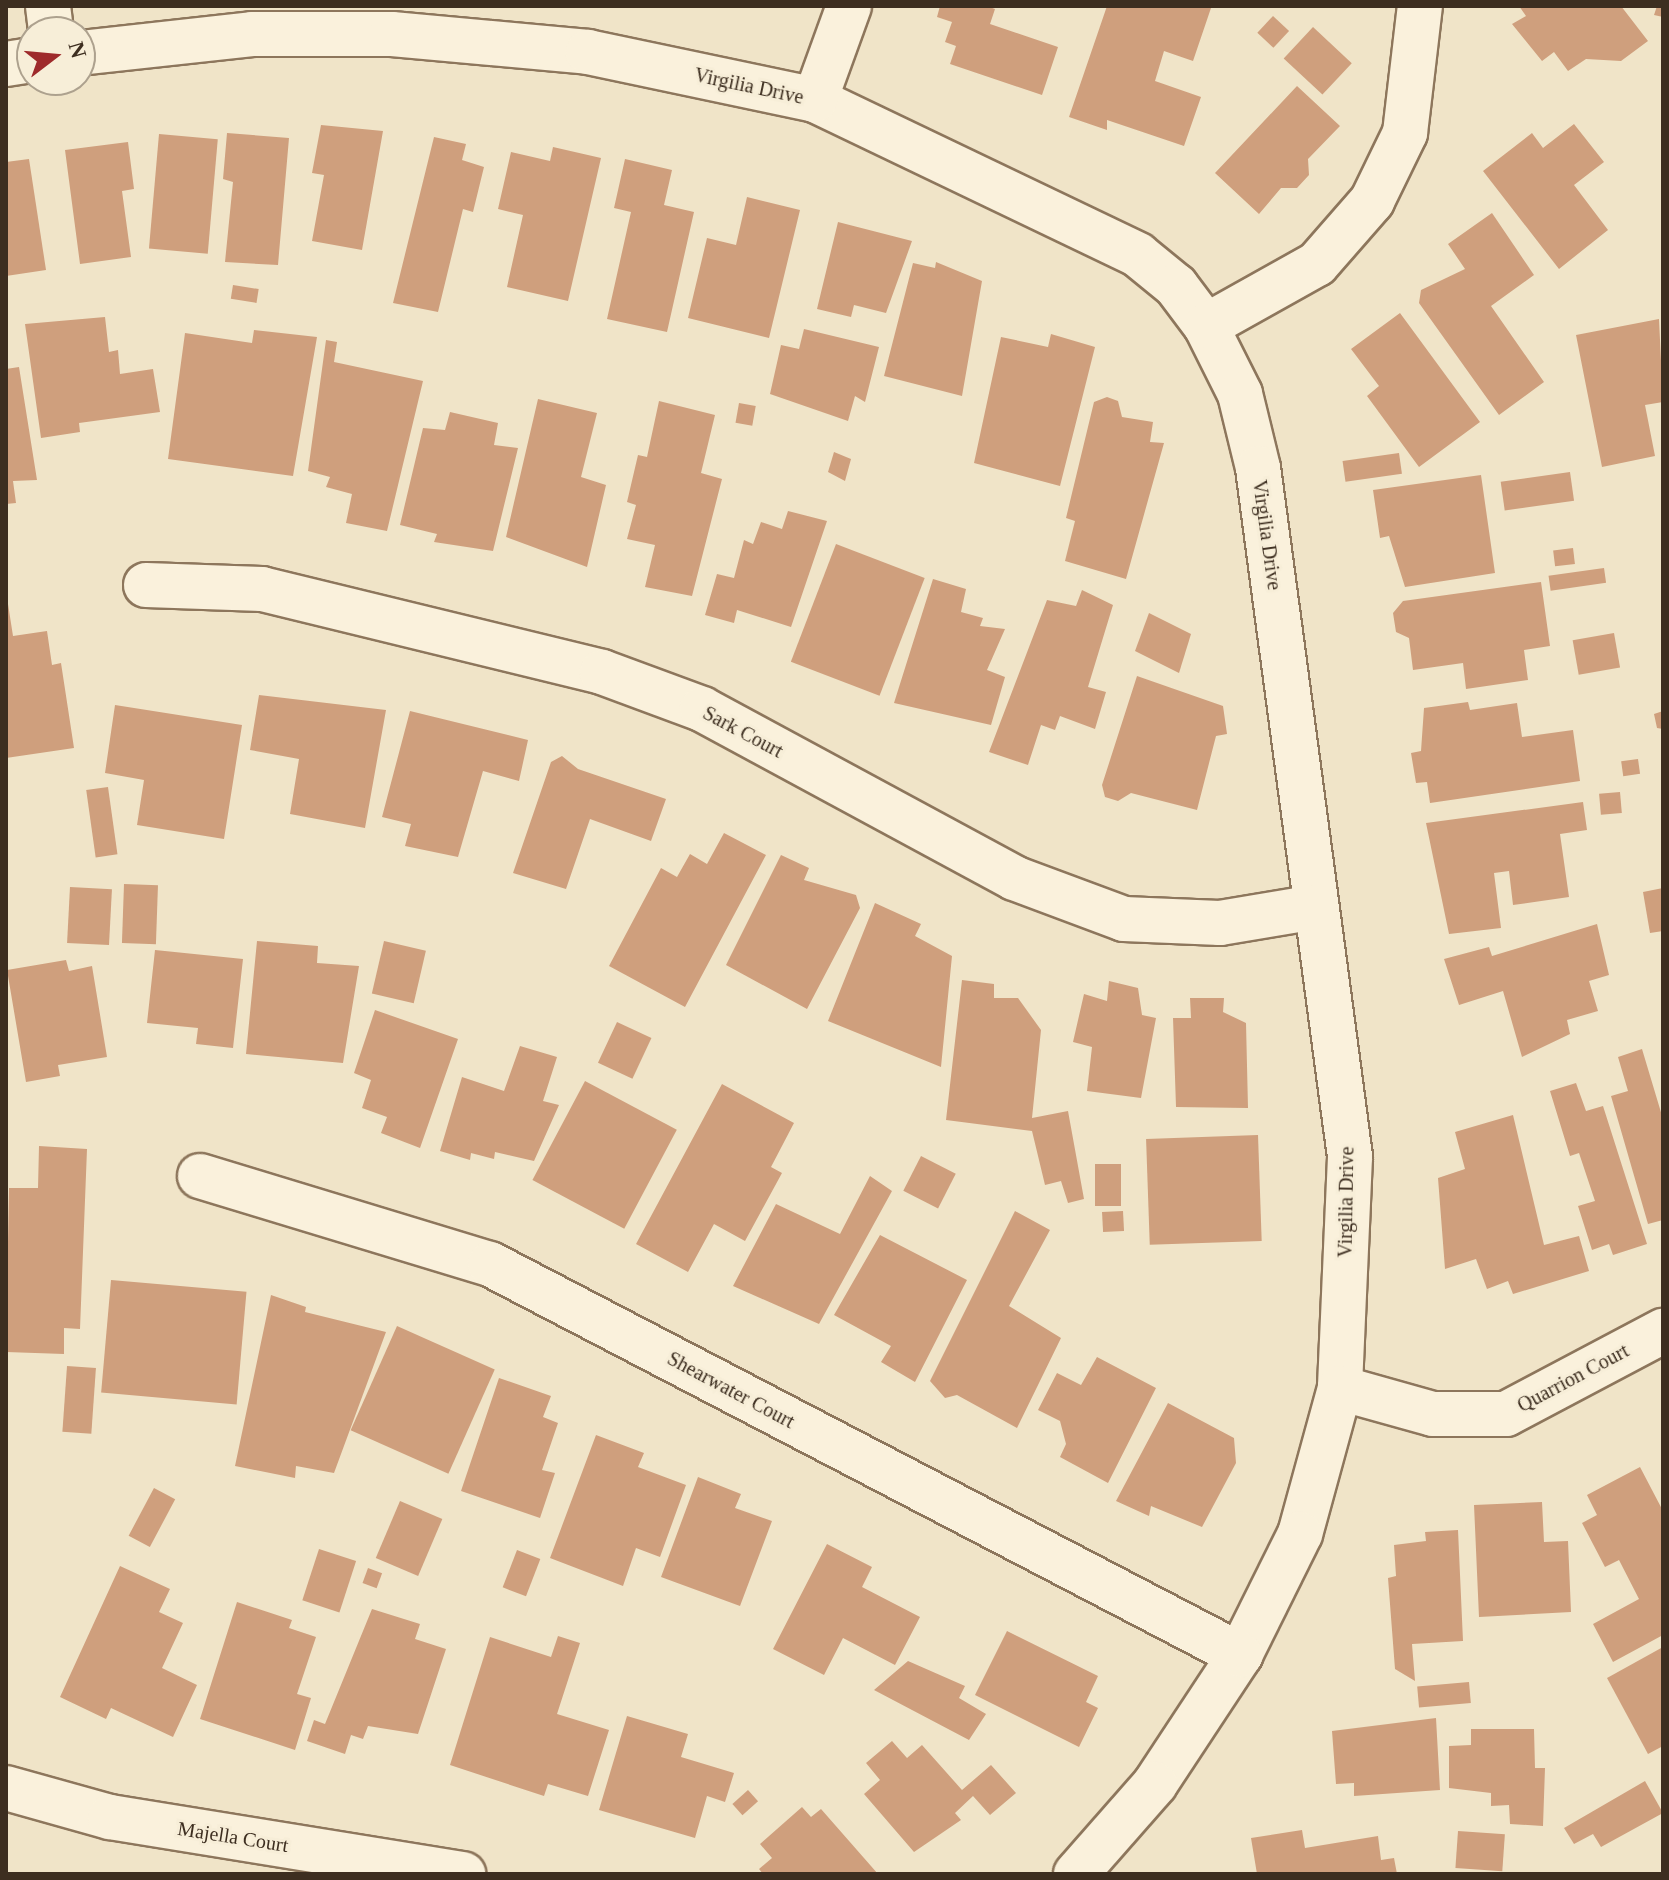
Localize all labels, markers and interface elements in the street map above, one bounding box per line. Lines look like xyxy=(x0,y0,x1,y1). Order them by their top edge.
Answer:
north arrow xyxy=(16,16,96,96)
text: N xyxy=(63,39,92,61)
street label: Virgilia Drive xyxy=(692,63,806,109)
street label: Virgilia Drive xyxy=(1247,478,1287,592)
street label: Sark Court xyxy=(699,701,787,763)
street label: Virgilia Drive xyxy=(1333,1146,1359,1258)
street label: Quarrion Court xyxy=(1513,1339,1633,1417)
street label: Shearwater Court xyxy=(663,1346,799,1434)
street label: Majella Court xyxy=(176,1816,290,1858)

